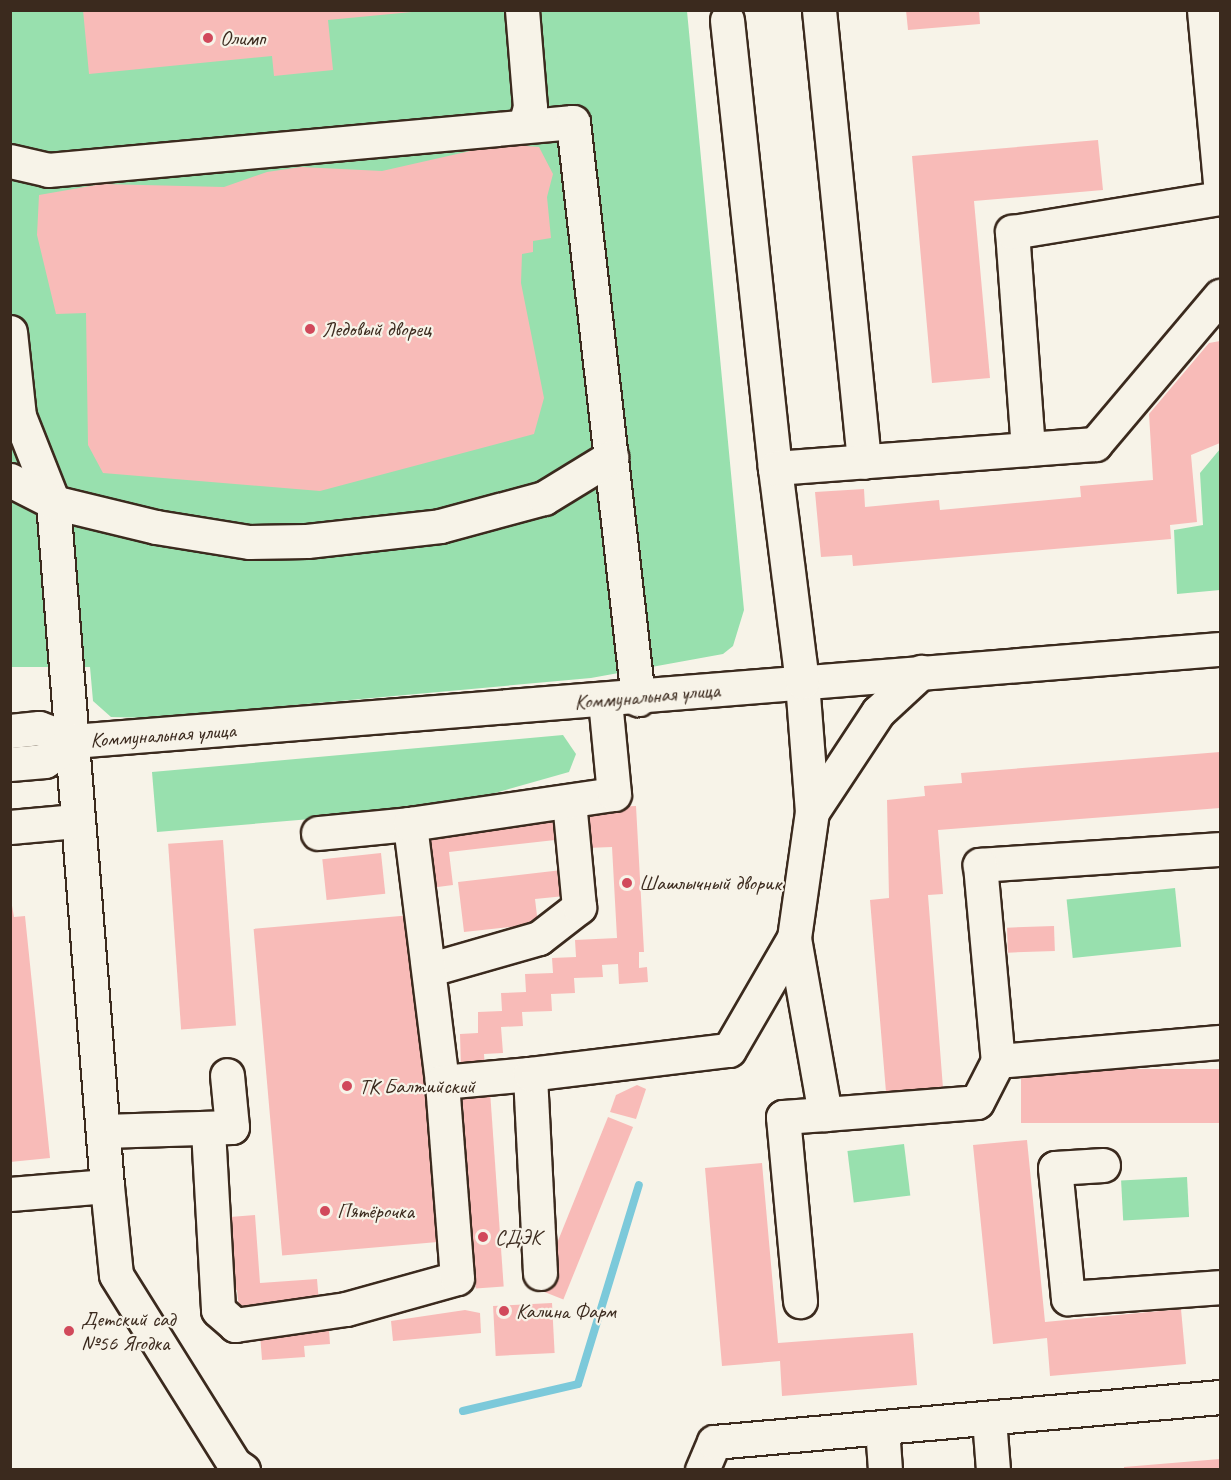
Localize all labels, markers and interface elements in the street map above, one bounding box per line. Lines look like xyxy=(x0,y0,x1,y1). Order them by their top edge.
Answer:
place label: Олимп xyxy=(220,25,266,51)
marker: Олимп xyxy=(201,31,215,45)
place label: Ледовый дворец xyxy=(322,316,431,342)
marker: Ледовый дворец xyxy=(303,322,317,336)
street label: Коммунальная улица xyxy=(572,677,722,715)
street label: Коммунальная улица xyxy=(89,717,237,753)
place label: Шашлычный дворик xyxy=(639,870,781,896)
marker: Шашлычный дворик xyxy=(620,876,634,890)
place label: ТК Балтийский xyxy=(359,1073,475,1099)
marker: ТК Балтийский xyxy=(340,1079,354,1093)
place label: Пятёрочка xyxy=(337,1198,414,1224)
marker: Пятёрочка xyxy=(318,1204,332,1218)
place label: СДЭК xyxy=(495,1224,541,1250)
marker: СДЭК xyxy=(476,1230,490,1244)
place label: Калина Фарм xyxy=(516,1298,617,1324)
marker: Калина Фарм xyxy=(497,1304,511,1318)
place label: Детский сад №56 Ягодка xyxy=(81,1306,175,1356)
marker: Детский сад №56 Ягодка xyxy=(62,1324,76,1338)

